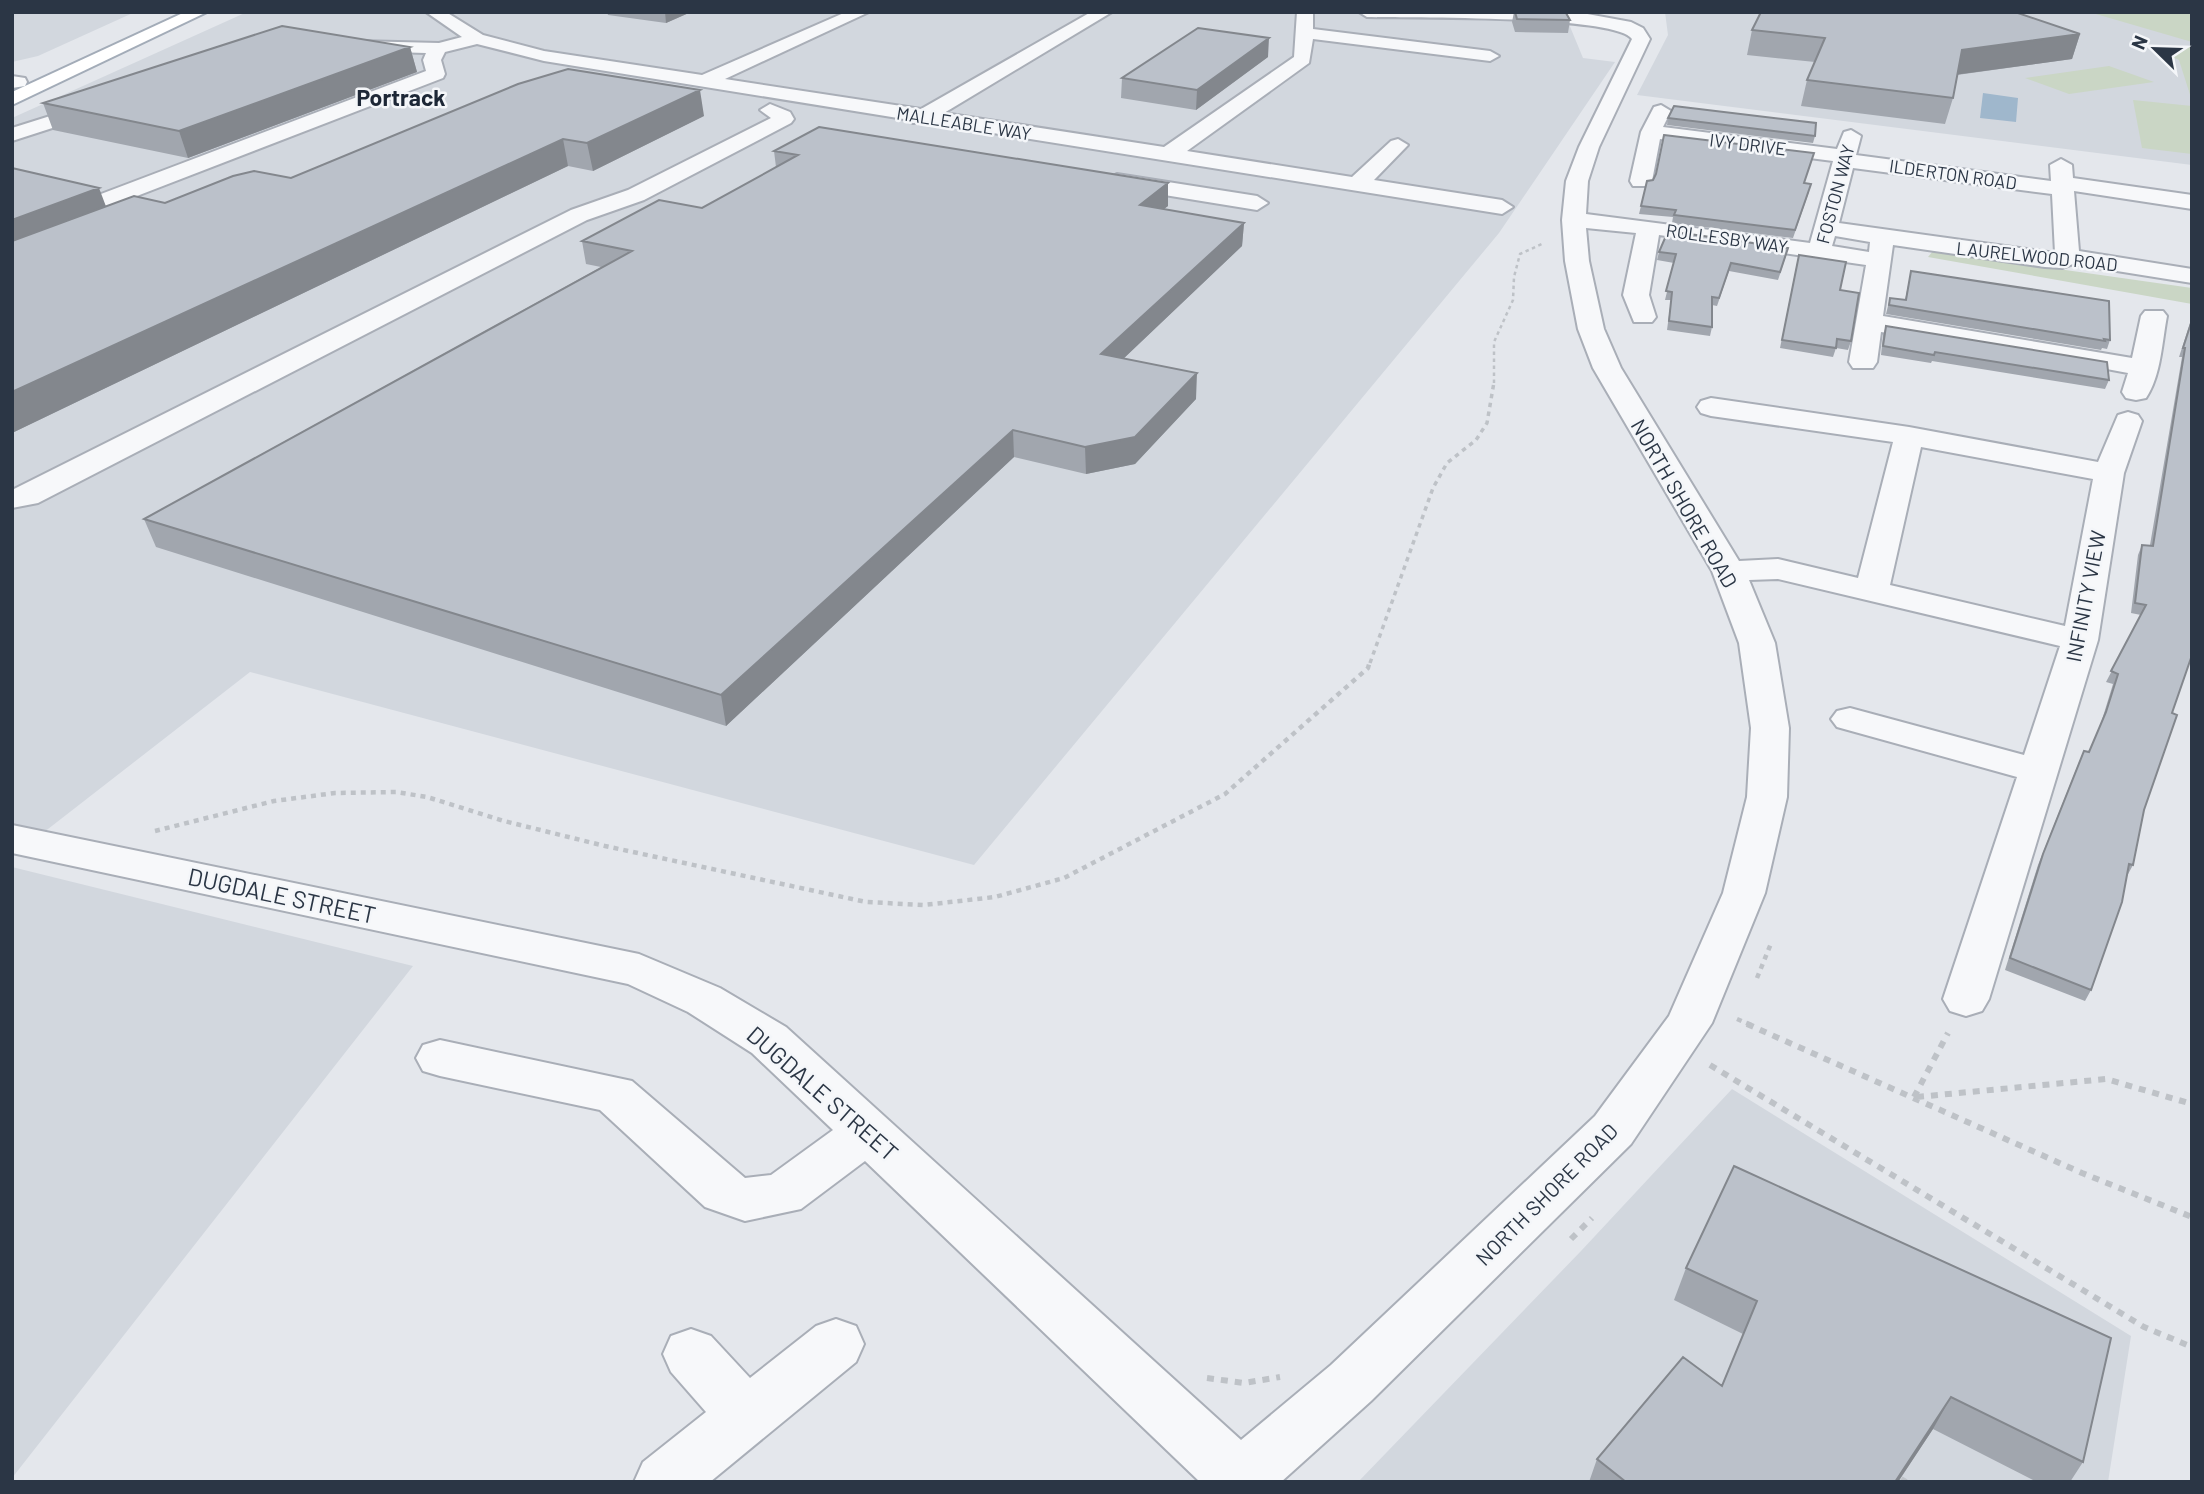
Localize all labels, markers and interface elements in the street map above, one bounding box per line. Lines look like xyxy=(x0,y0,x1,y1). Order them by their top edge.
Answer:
north arrow xyxy=(2120,14,2190,84)
text: N xyxy=(2126,32,2152,52)
district label: Portrack xyxy=(357,83,446,111)
street label: MALLEABLE WAY xyxy=(895,101,1033,145)
street label: IVY DRIVE xyxy=(1708,128,1788,160)
street label: FOSTON WAY xyxy=(1811,142,1859,246)
street label: ILDERTON ROAD xyxy=(1888,154,2018,194)
street label: ROLLESBY WAY xyxy=(1665,219,1789,257)
street label: LAURELWOOD ROAD xyxy=(1955,237,2119,275)
street label: NORTH SHORE ROAD xyxy=(1627,414,1743,592)
street label: INFINITY VIEW xyxy=(2060,528,2110,664)
street label: DUGDALE STREET xyxy=(186,861,378,929)
street label: DUGDALE STREET xyxy=(741,1019,905,1167)
street label: NORTH SHORE ROAD xyxy=(1470,1118,1622,1270)

